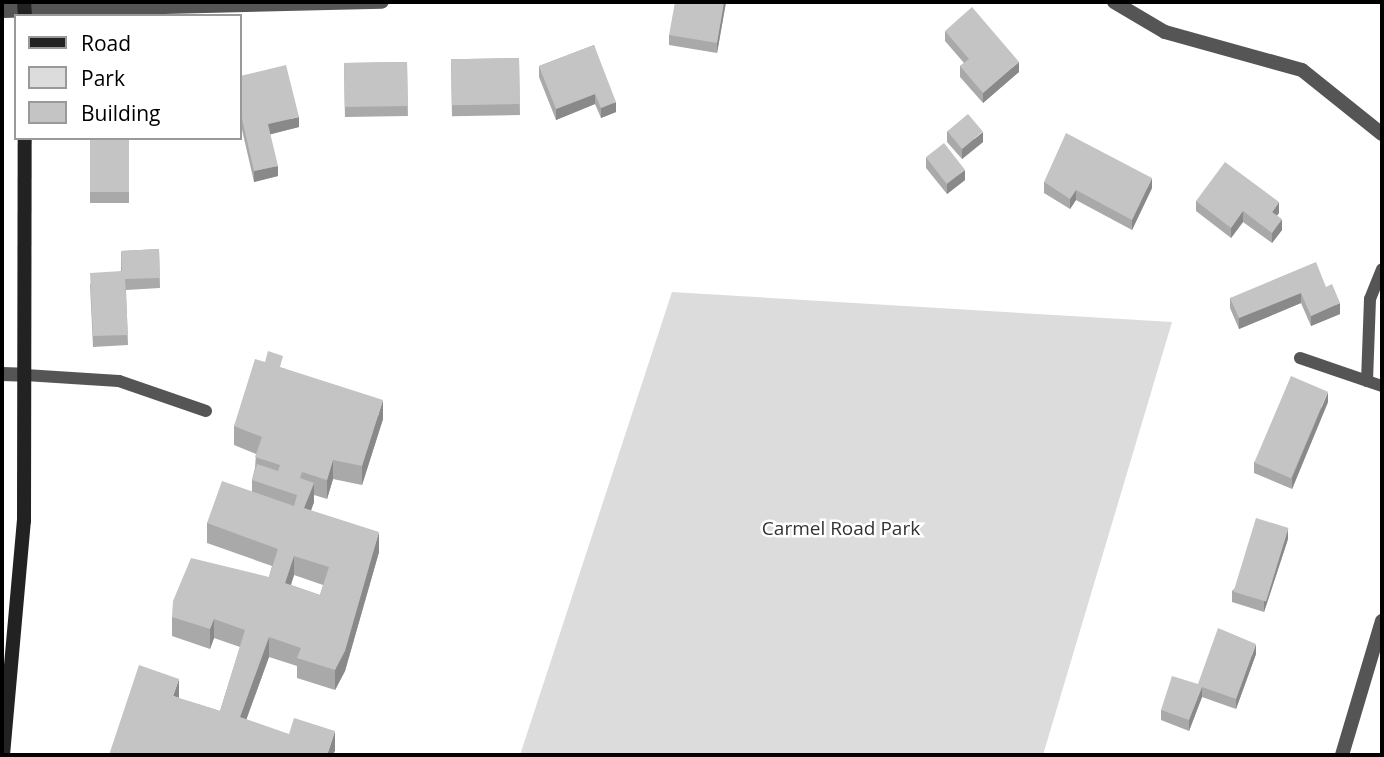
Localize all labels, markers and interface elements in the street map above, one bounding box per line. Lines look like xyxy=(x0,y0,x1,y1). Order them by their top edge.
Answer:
legend xyxy=(14,14,242,140)
text: Road xyxy=(81,29,131,57)
text: Park xyxy=(81,64,125,92)
text: Building xyxy=(81,99,160,127)
park label: Carmel Road Park xyxy=(762,518,920,540)

